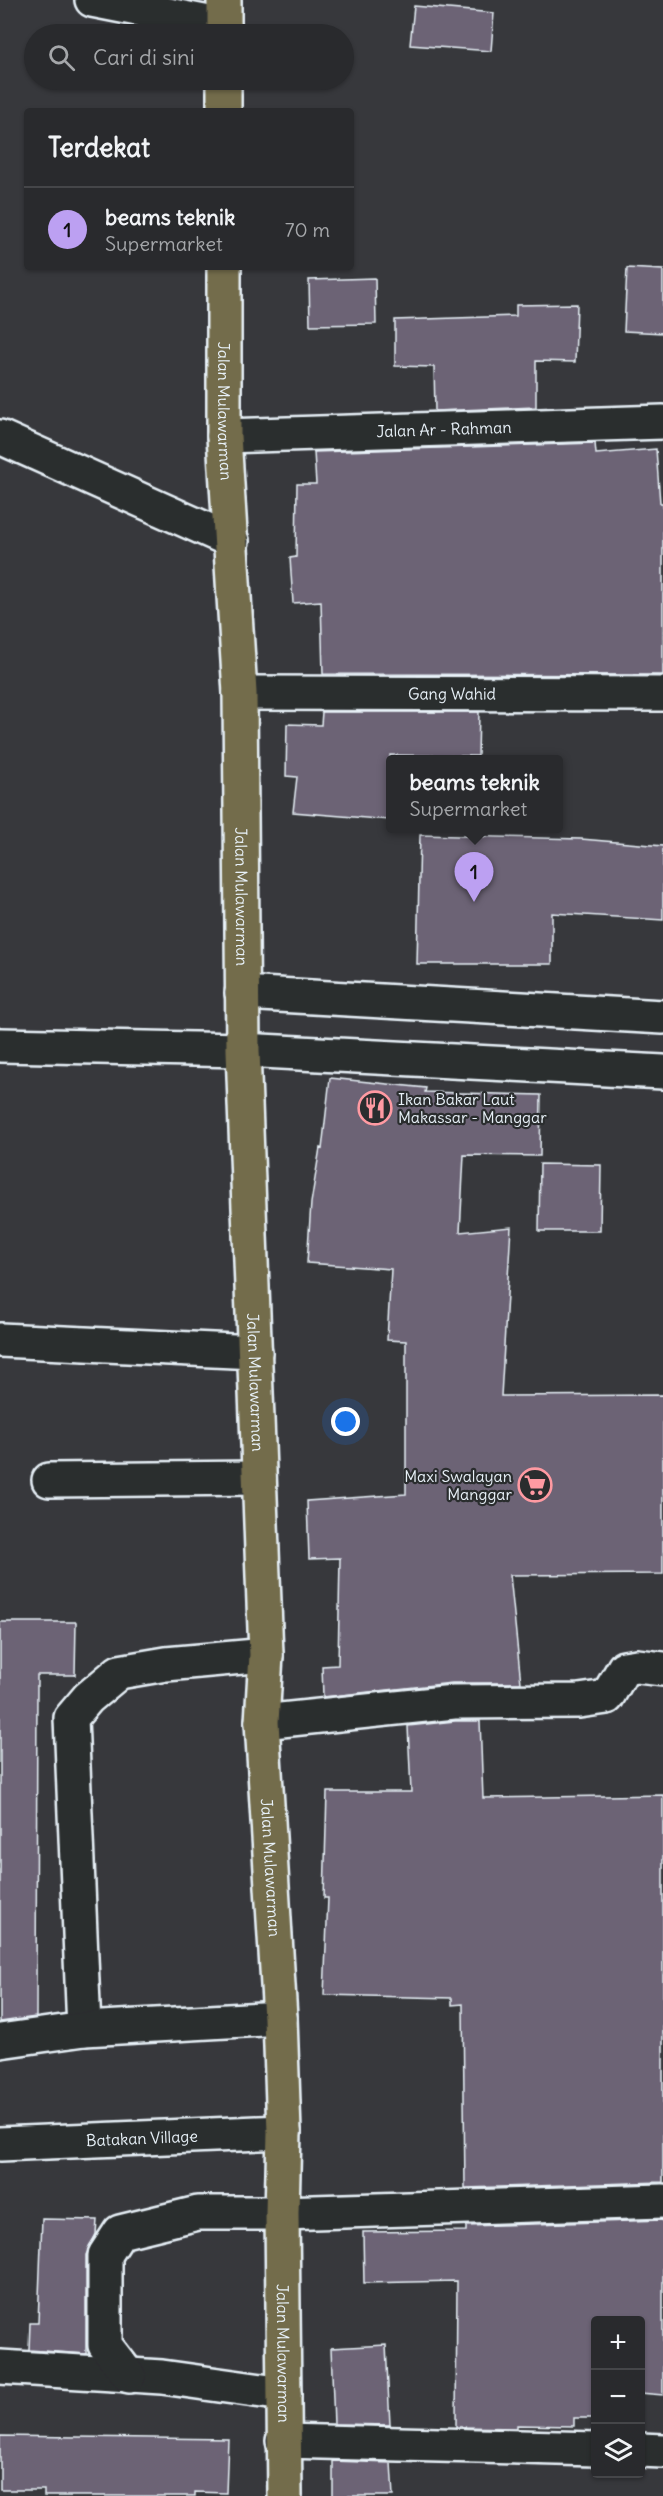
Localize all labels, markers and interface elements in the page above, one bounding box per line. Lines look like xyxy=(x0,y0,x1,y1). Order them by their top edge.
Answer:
search box xyxy=(24,24,354,90)
icon: search xyxy=(45,41,78,74)
text: Cari di sini xyxy=(93,43,195,71)
text: Terdekat xyxy=(48,131,150,164)
text: beams teknik xyxy=(105,203,235,231)
text: 1 xyxy=(64,217,71,242)
text: 70 m xyxy=(285,217,330,242)
text: Supermarket xyxy=(105,231,223,256)
street label: Jalan Mulawarman xyxy=(214,342,237,481)
street label: Jalan Ar - Rahman xyxy=(376,417,512,441)
street label: Gang Wahid xyxy=(408,683,496,704)
popup xyxy=(386,755,563,833)
text: beams teknik xyxy=(409,768,540,796)
text: Supermarket xyxy=(409,796,527,821)
street label: Jalan Mulawarman xyxy=(231,827,252,966)
pin: 1 xyxy=(454,852,494,902)
place label: Ikan Bakar Laut Makassar - Manggar xyxy=(398,1089,547,1127)
restaurant icon: Ikan Bakar Laut Makassar - Manggar xyxy=(357,1090,393,1126)
street label: Jalan Mulawarman xyxy=(243,1313,268,1452)
your location xyxy=(331,1407,360,1436)
place label: Maxi Swalayan Manggar xyxy=(404,1466,512,1504)
supermarket icon: Maxi Swalayan Manggar xyxy=(517,1467,553,1503)
street label: Jalan Mulawarman xyxy=(257,1798,285,1938)
street label: Batakan Village xyxy=(86,2126,198,2150)
street label: Jalan Mulawarman xyxy=(273,2284,294,2423)
map controls xyxy=(591,2316,645,2478)
button: + xyxy=(591,2316,645,2370)
button: − xyxy=(591,2370,645,2424)
button: layers xyxy=(591,2424,645,2478)

